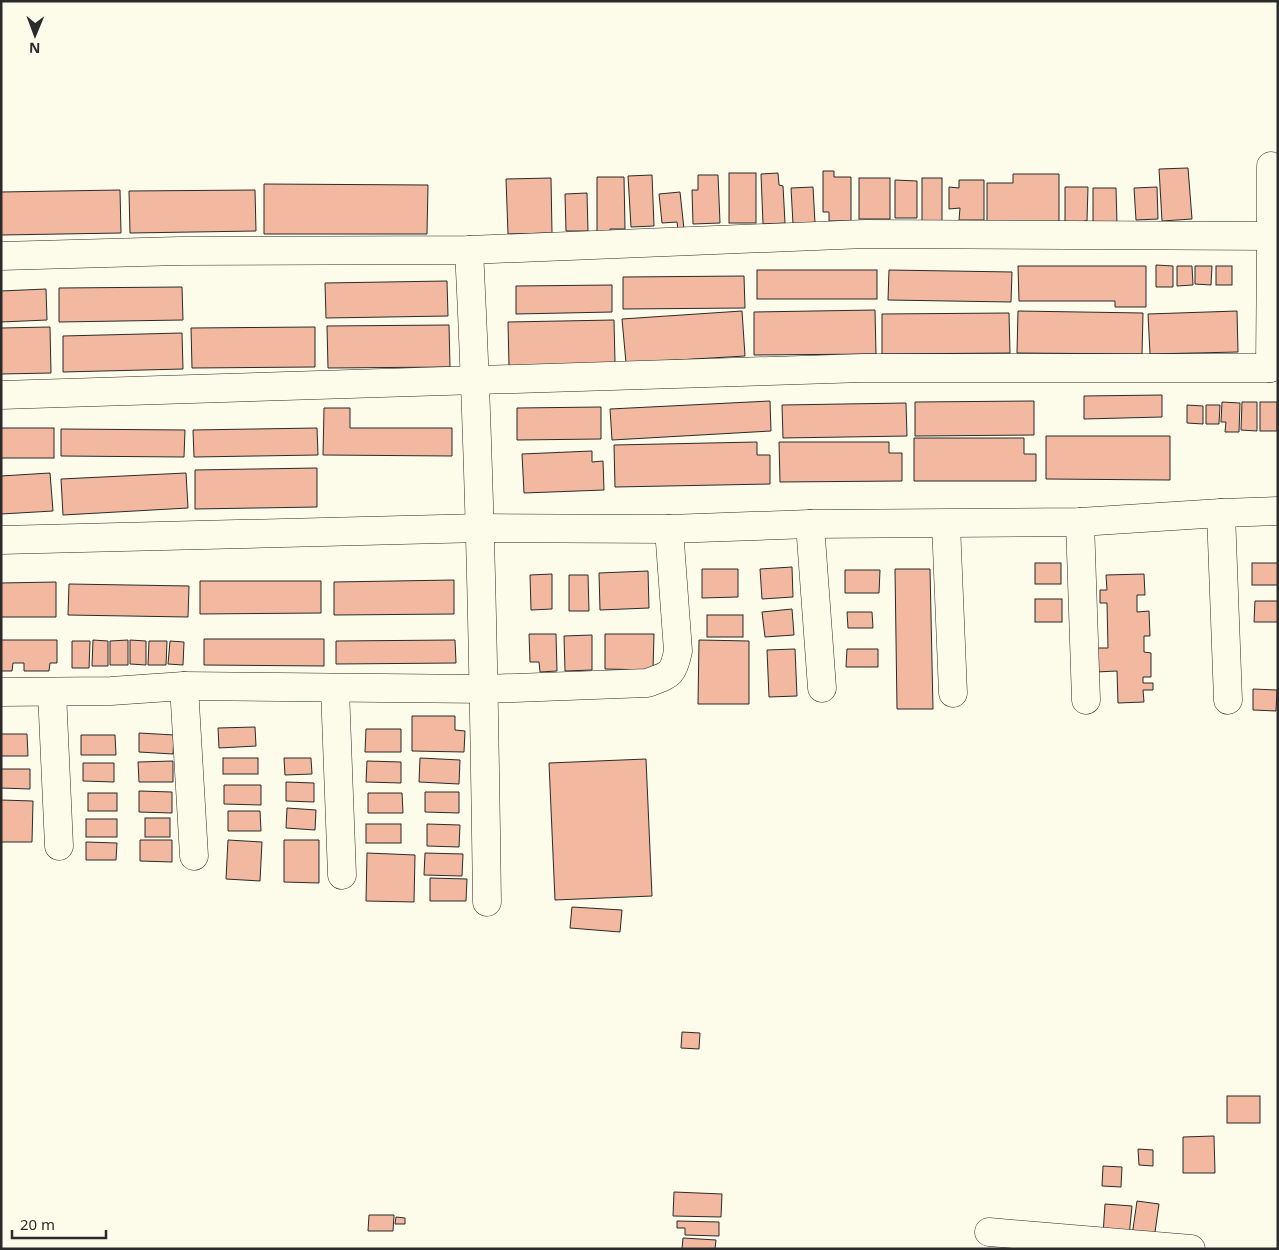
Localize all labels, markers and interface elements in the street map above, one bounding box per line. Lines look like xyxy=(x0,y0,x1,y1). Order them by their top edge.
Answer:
north arrow xyxy=(10,10,60,60)
text: N xyxy=(29,39,41,58)
scale bar xyxy=(12,1208,106,1240)
text: 20 m xyxy=(20,1214,55,1234)

